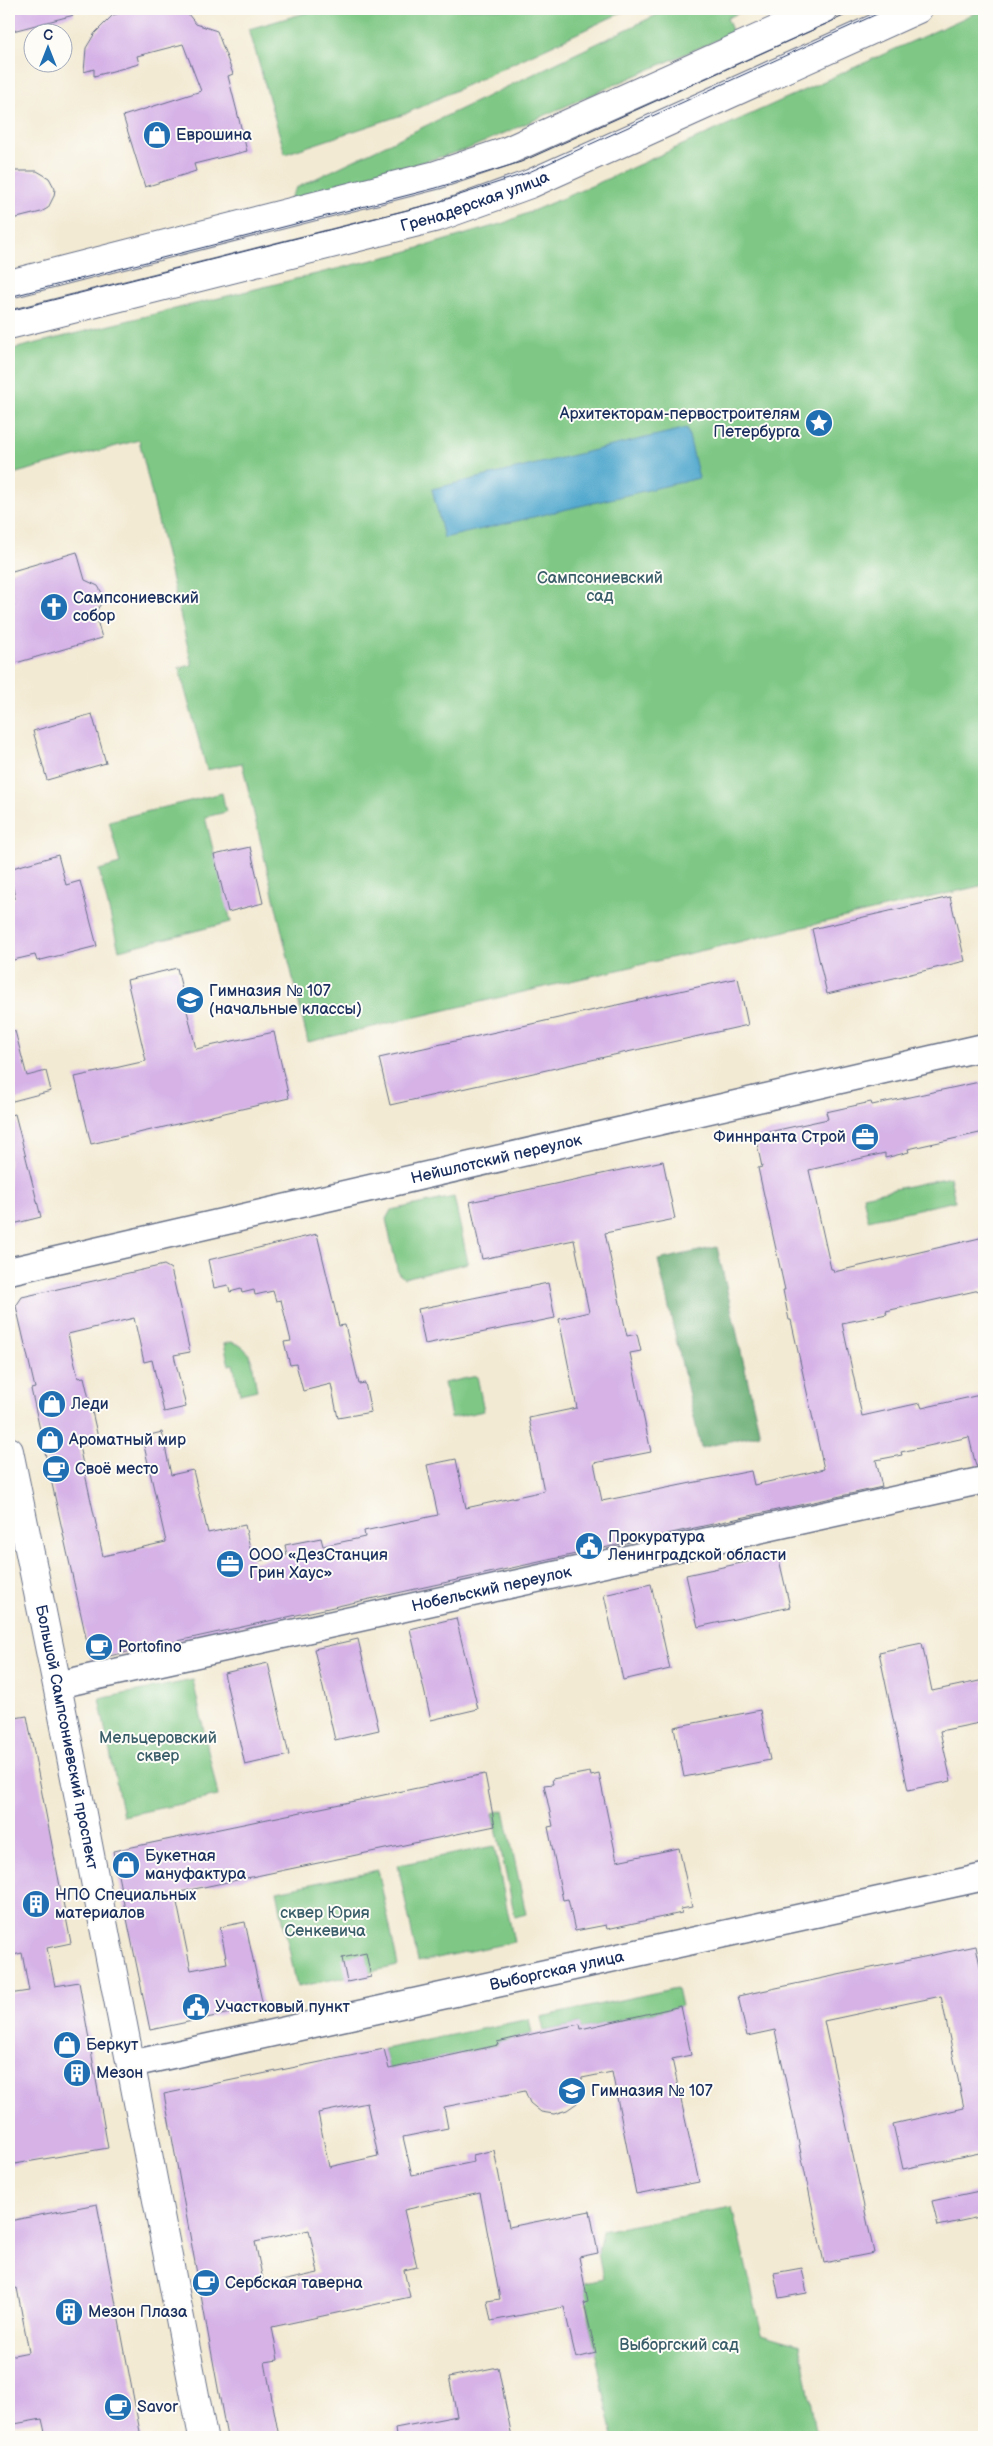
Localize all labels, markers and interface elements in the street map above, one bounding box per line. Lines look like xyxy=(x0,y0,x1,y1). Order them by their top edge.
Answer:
north arrow xyxy=(22,22,72,72)
text: С xyxy=(43,27,53,44)
shop icon: Еврошина xyxy=(142,120,172,150)
place label: Еврошина xyxy=(176,126,252,145)
street label: Гренадерская улица xyxy=(398,167,553,236)
place label: Архитекторам-первостроителям Петербурга xyxy=(559,405,801,442)
place icon: Архитекторам-первостроителям Петербурга xyxy=(804,408,834,438)
park label: Сампсониевский сад xyxy=(537,569,663,606)
place label: Сампсониевский собор xyxy=(73,589,199,626)
church icon: Сампсониевский собор xyxy=(39,592,69,622)
place label: Гимназия № 107 (начальные классы) xyxy=(209,982,362,1019)
school or university icon: Гимназия № 107 (начальные классы) xyxy=(175,985,205,1015)
office icon: Финнранта Строй xyxy=(850,1122,880,1152)
place label: Финнранта Строй xyxy=(713,1128,846,1147)
street label: Нейшлотский переулок xyxy=(409,1130,584,1188)
shop icon: Леди xyxy=(37,1389,67,1419)
place label: Леди xyxy=(70,1395,109,1414)
shop icon: Ароматный мир xyxy=(35,1425,65,1455)
place label: Ароматный мир xyxy=(68,1431,186,1450)
cafe icon: Своё место xyxy=(41,1454,71,1484)
place label: Своё место xyxy=(75,1460,158,1479)
place label: Прокуратура Ленинградской области xyxy=(607,1528,786,1565)
public building icon: Прокуратура Ленинградской области xyxy=(574,1531,604,1561)
place label: ООО «ДезСтанция Грин Хаус» xyxy=(249,1546,388,1583)
office icon: ООО «ДезСтанция Грин Хаус» xyxy=(215,1549,245,1579)
street label: Нобельский переулок xyxy=(410,1562,574,1616)
street label: Большой Сампсониевский проспект xyxy=(31,1603,102,1872)
cafe icon: Portofino xyxy=(84,1632,114,1662)
place label: Portofino xyxy=(118,1638,182,1657)
park label: Мельцеровский сквер xyxy=(99,1729,217,1766)
place label: Букетная мануфактура xyxy=(145,1847,247,1884)
shop icon: Букетная мануфактура xyxy=(111,1850,141,1880)
place label: НПО Специальных материалов xyxy=(55,1886,196,1923)
building icon: НПО Специальных материалов xyxy=(21,1889,51,1919)
park label: сквер Юрия Сенкевича xyxy=(280,1904,370,1941)
street label: Выборгская улица xyxy=(488,1947,626,1995)
public building icon: Участковый пункт xyxy=(181,1992,211,2022)
place label: Участковый пункт xyxy=(215,1998,351,2017)
shop icon: Беркут xyxy=(52,2030,82,2060)
place label: Беркут xyxy=(86,2036,139,2055)
building icon: Мезон xyxy=(62,2058,92,2088)
place label: Мезон xyxy=(96,2064,143,2083)
school or university icon: Гимназия № 107 xyxy=(557,2076,587,2106)
place label: Гимназия № 107 xyxy=(591,2082,713,2101)
cafe icon: Сербская таверна xyxy=(191,2268,221,2298)
place label: Сербская таверна xyxy=(225,2274,363,2293)
building icon: Мезон Плаза xyxy=(54,2297,84,2327)
place label: Мезон Плаза xyxy=(88,2303,188,2322)
park label: Выборгский сад xyxy=(619,2336,739,2355)
cafe icon: Savor xyxy=(103,2392,133,2422)
place label: Savor xyxy=(137,2398,178,2417)

